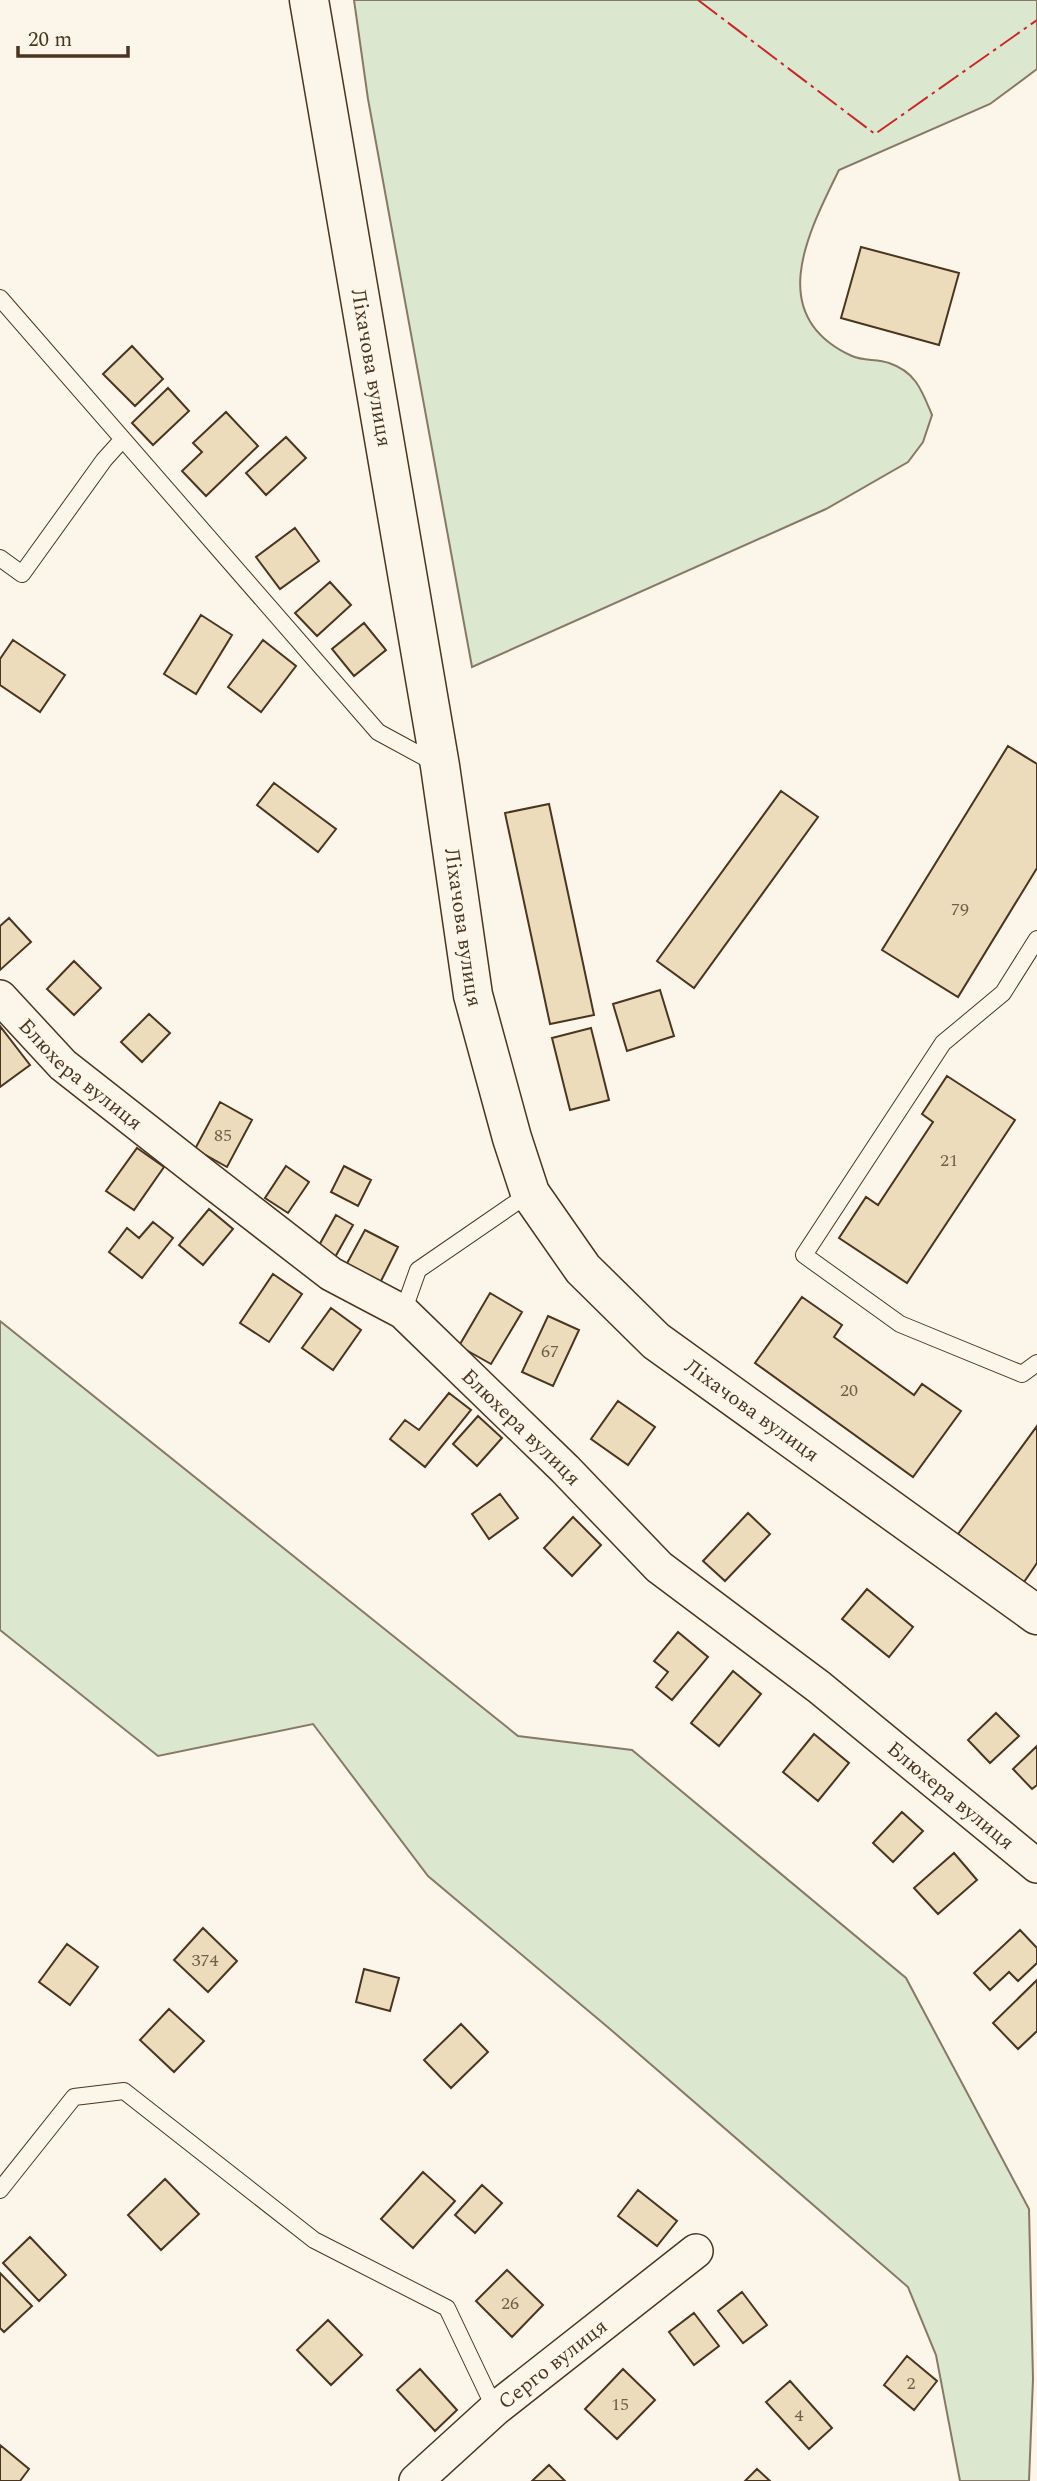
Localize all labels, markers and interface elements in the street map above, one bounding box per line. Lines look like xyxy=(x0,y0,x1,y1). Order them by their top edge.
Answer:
scale bar xyxy=(18,14,128,58)
text: 20 m xyxy=(28,24,72,56)
street label: Ліхачова вулиця xyxy=(342,286,400,449)
street label: Ліхачова вулиця xyxy=(435,846,491,1011)
house number: 79 xyxy=(951,896,969,923)
street label: Блюхера вулиця xyxy=(10,1011,149,1139)
house number: 85 xyxy=(214,1122,232,1149)
house number: 21 xyxy=(940,1147,958,1174)
house number: 67 xyxy=(541,1338,559,1365)
street label: Ліхачова вулиця xyxy=(677,1351,826,1471)
street label: Блюхера вулиця xyxy=(453,1361,588,1494)
house number: 20 xyxy=(840,1377,858,1404)
street label: Блюхера вулиця xyxy=(879,1734,1021,1858)
house number: 374 xyxy=(192,1947,219,1974)
house number: 26 xyxy=(501,2290,519,2317)
street label: Серго вулиця xyxy=(491,2311,615,2418)
house number: 2 xyxy=(907,2370,916,2397)
house number: 15 xyxy=(611,2391,629,2418)
house number: 4 xyxy=(795,2402,804,2429)

